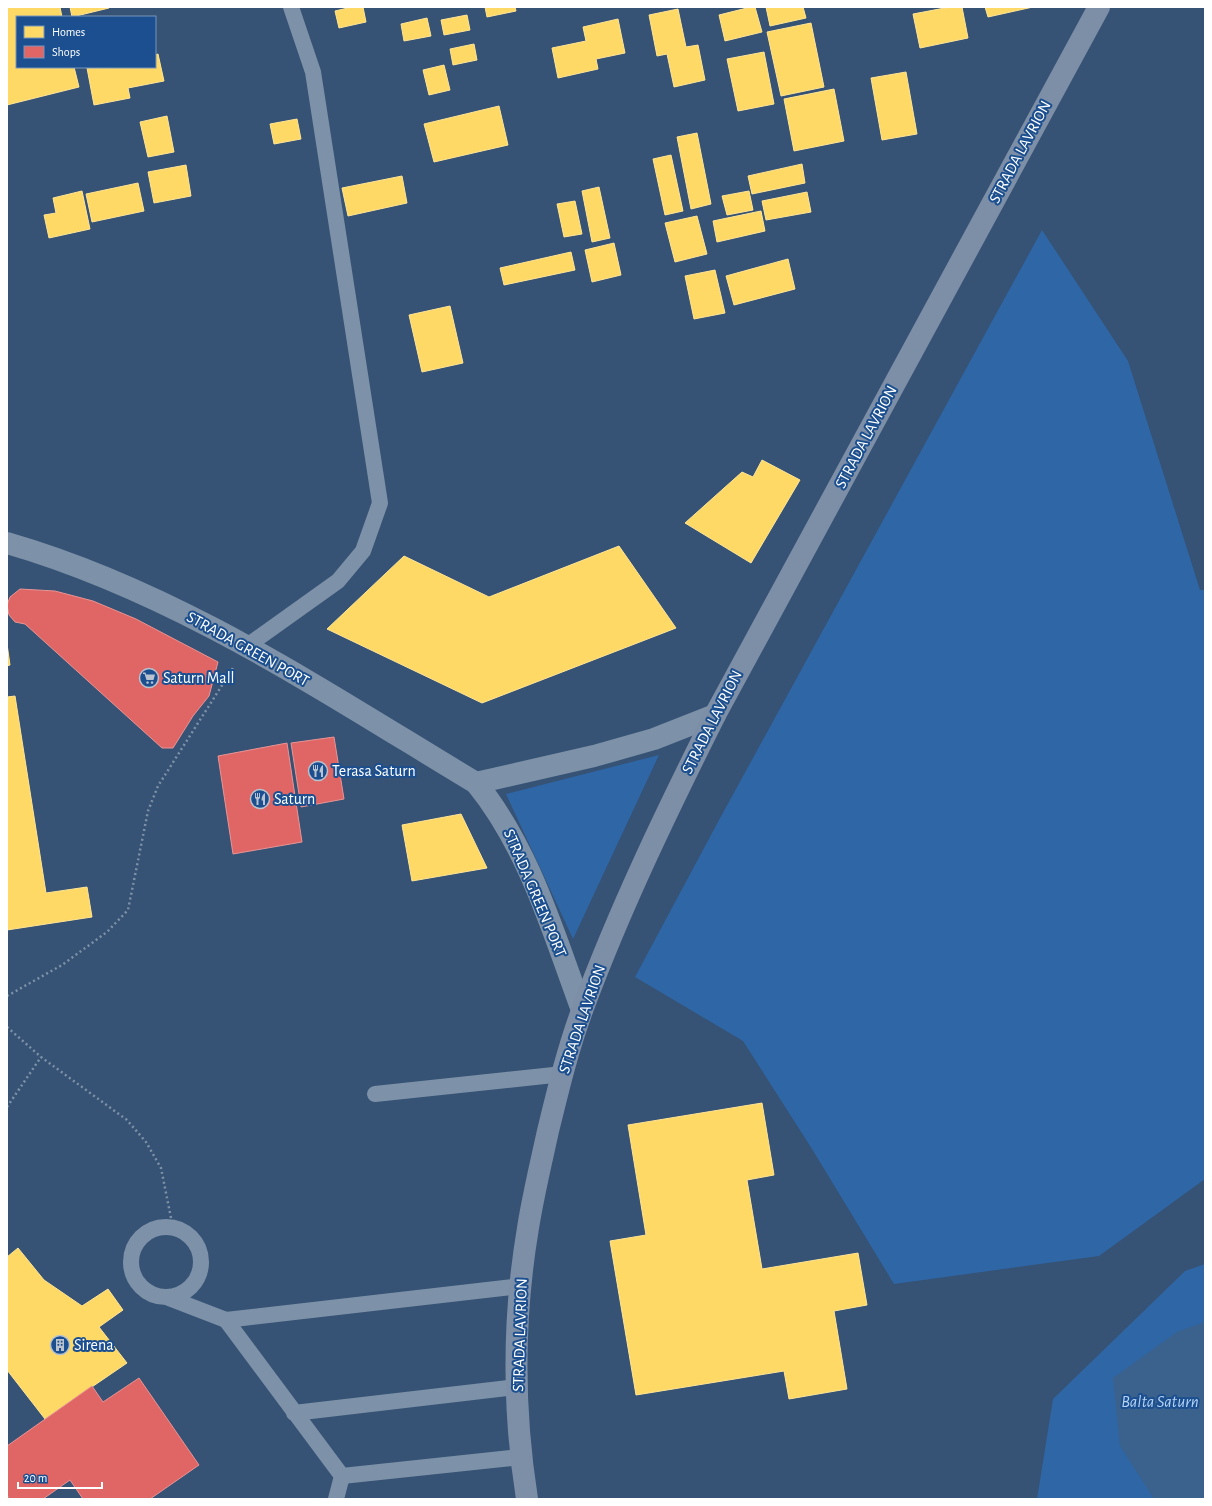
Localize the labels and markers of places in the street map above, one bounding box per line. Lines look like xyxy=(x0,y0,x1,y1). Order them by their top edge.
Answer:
supermarket icon: Saturn Mall xyxy=(138,667,160,689)
place label: Saturn Mall xyxy=(163,670,235,686)
restaurant icon: Terasa Saturn xyxy=(307,760,329,782)
place label: Terasa Saturn xyxy=(332,763,416,779)
restaurant icon: Saturn xyxy=(249,788,271,810)
place label: Saturn xyxy=(274,791,315,807)
building icon: Sirena xyxy=(49,1334,71,1356)
place label: Sirena xyxy=(74,1337,114,1353)

